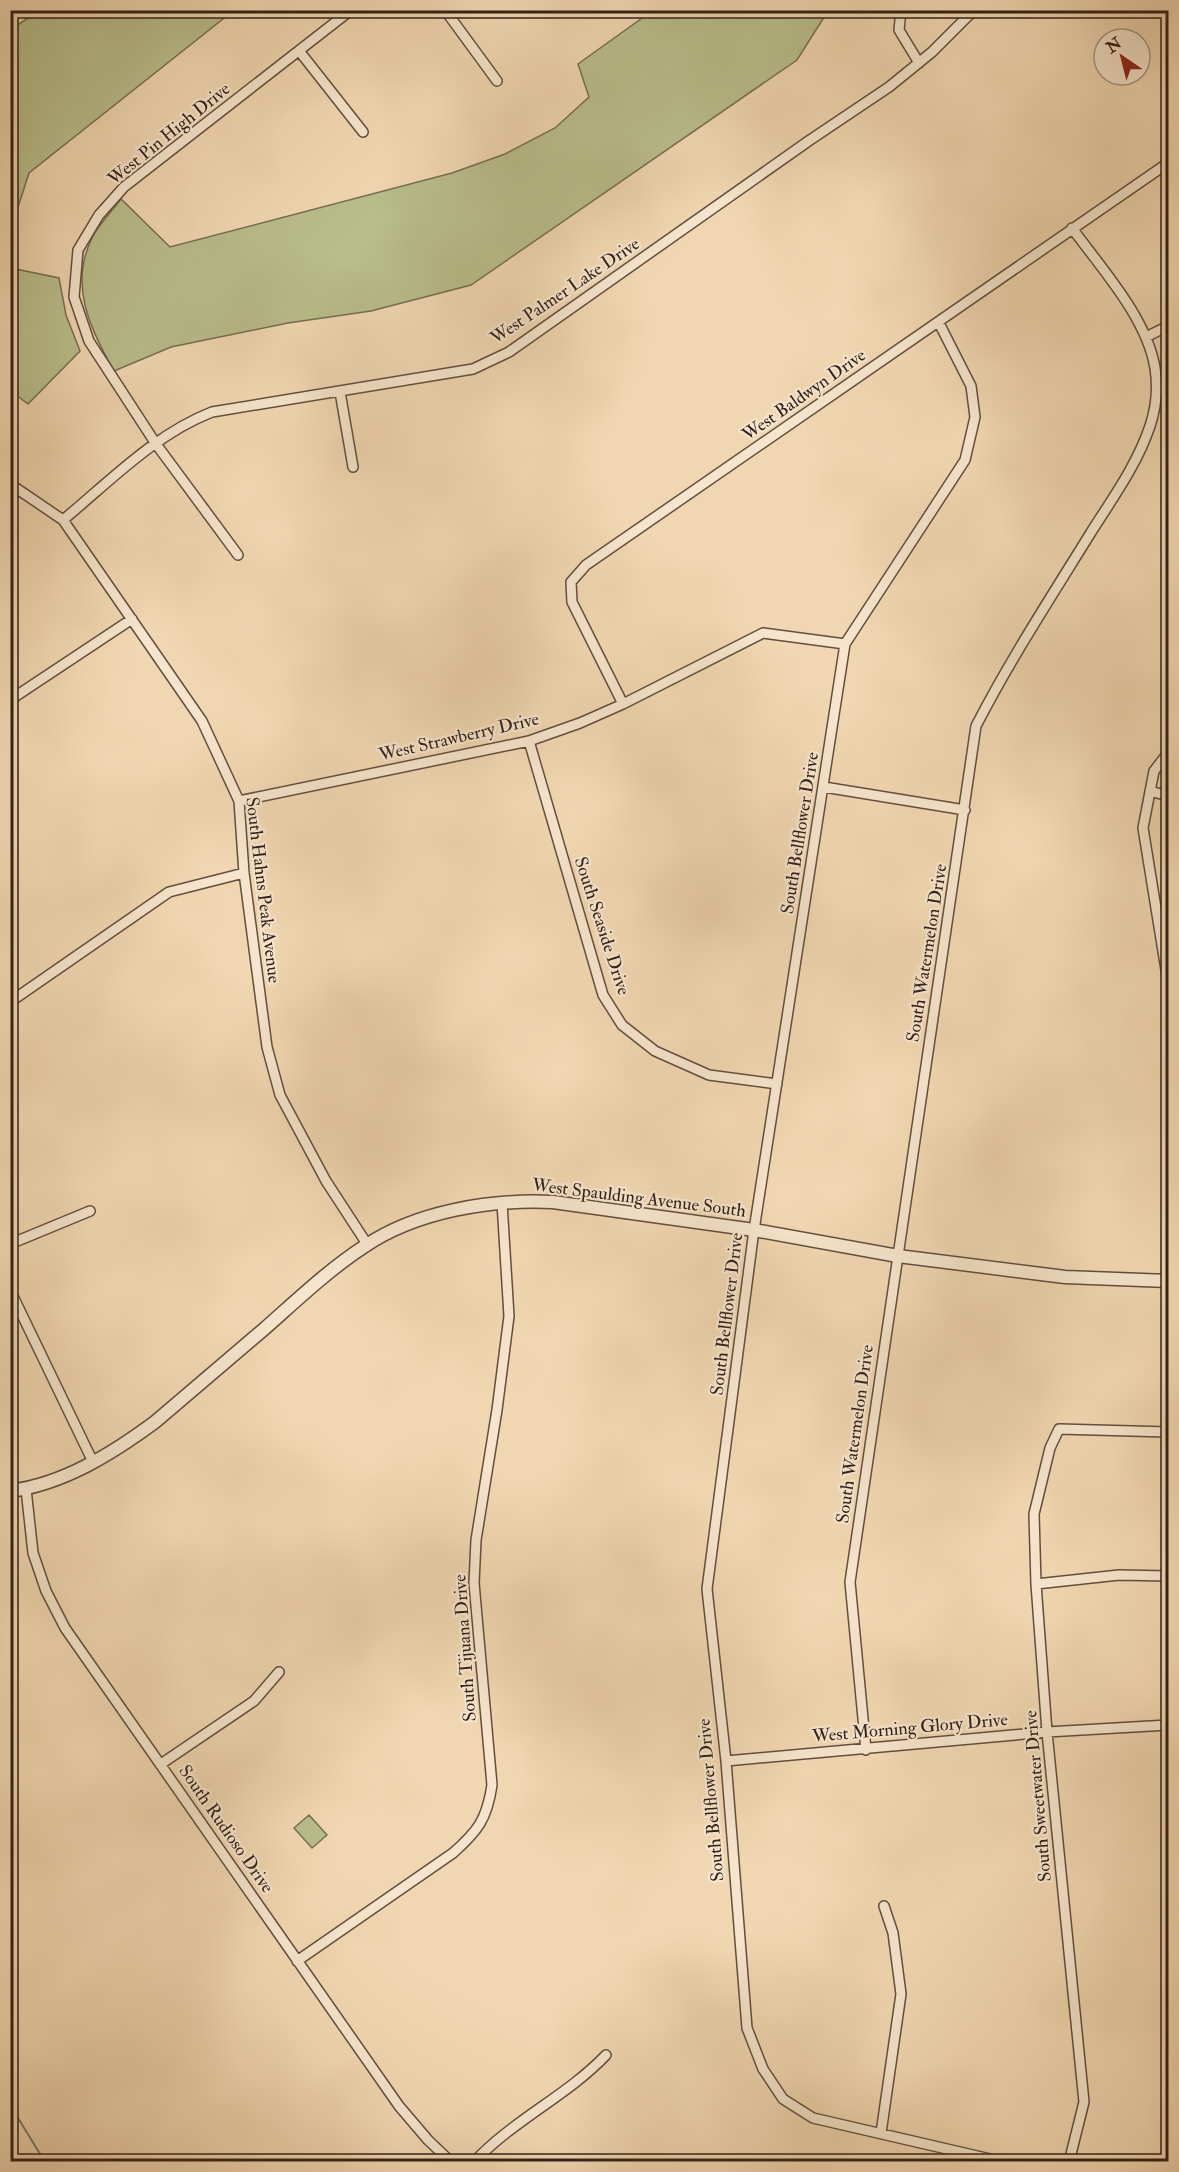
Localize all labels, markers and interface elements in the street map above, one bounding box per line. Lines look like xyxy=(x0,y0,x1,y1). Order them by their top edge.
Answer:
north arrow xyxy=(1092,27,1152,87)
text: N xyxy=(1102,33,1126,58)
street label: West Pin High Drive xyxy=(102,77,235,191)
street label: West Palmer Lake Drive xyxy=(485,232,645,350)
street label: West Baldwyn Drive xyxy=(737,343,871,447)
street label: West Strawberry Drive xyxy=(376,707,542,767)
street label: South Bellflower Drive xyxy=(776,750,824,916)
street label: South Hahns Peak Avenue xyxy=(240,796,286,985)
street label: South Seaside Drive xyxy=(569,854,635,999)
street label: South Watermelon Drive xyxy=(902,862,953,1044)
street label: West Spaulding Avenue South xyxy=(530,1173,748,1223)
street label: South Bellflower Drive xyxy=(706,1231,748,1397)
street label: South Watermelon Drive xyxy=(831,1343,879,1525)
street label: South Tijuana Drive xyxy=(448,1573,482,1722)
street label: West Morning Glory Drive xyxy=(810,1708,1009,1748)
street label: South Sweetwater Drive xyxy=(1019,1709,1057,1883)
street label: South Bellflower Drive xyxy=(692,1717,730,1883)
street label: South Rudioso Drive xyxy=(173,1761,279,1898)

